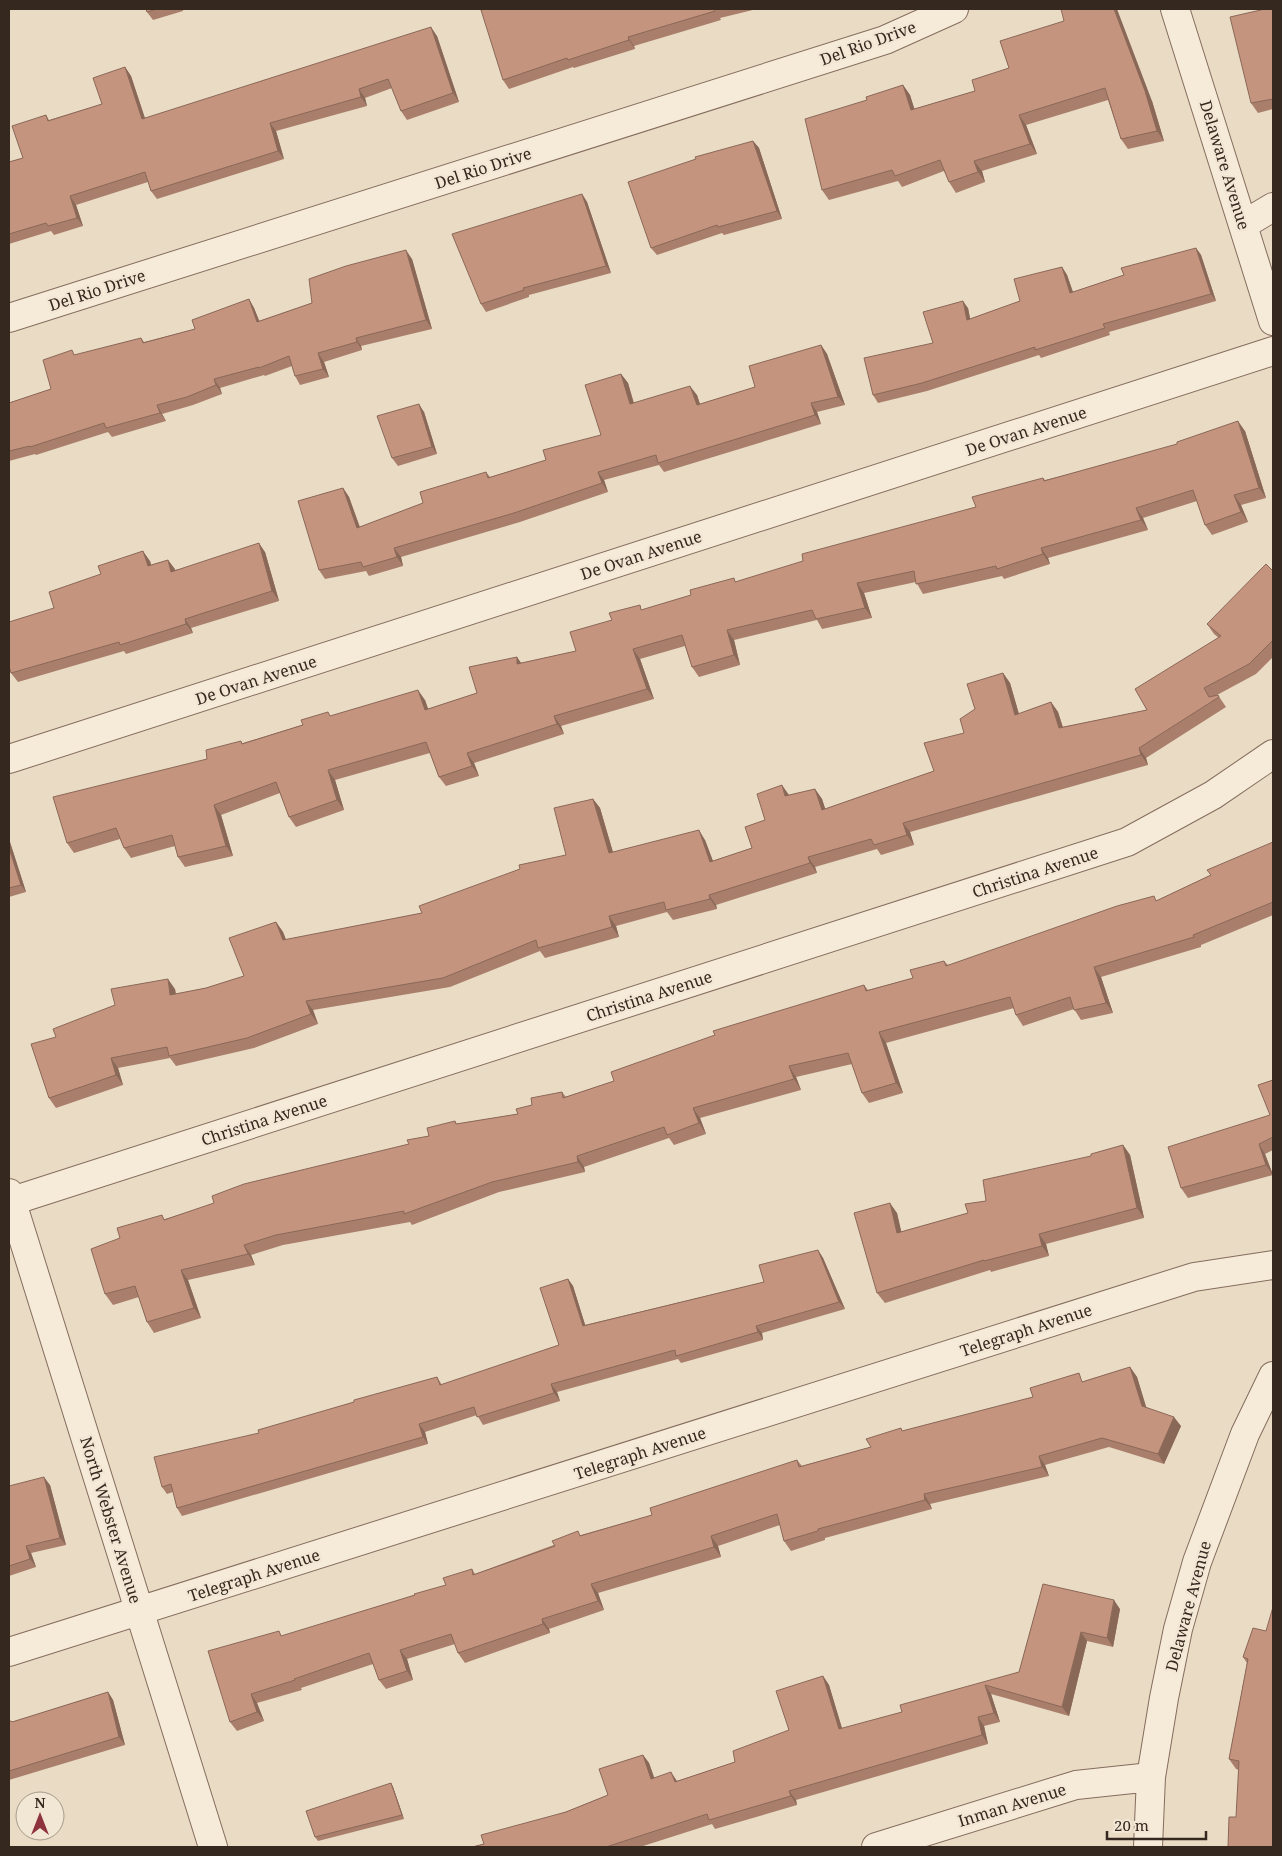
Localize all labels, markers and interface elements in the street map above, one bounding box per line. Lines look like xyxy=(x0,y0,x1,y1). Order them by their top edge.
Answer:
street label: Del Rio Drive xyxy=(817,15,919,71)
street label: Delaware Avenue xyxy=(1195,98,1255,232)
street label: Del Rio Drive xyxy=(432,142,534,194)
street label: Del Rio Drive xyxy=(46,264,148,316)
street label: De Ovan Avenue xyxy=(963,401,1089,461)
street label: De Ovan Avenue xyxy=(578,525,704,585)
street label: De Ovan Avenue xyxy=(193,650,319,710)
street label: Christina Avenue xyxy=(969,841,1101,903)
street label: Christina Avenue xyxy=(583,965,715,1027)
street label: Christina Avenue xyxy=(198,1089,330,1151)
street label: Telegraph Avenue xyxy=(957,1298,1095,1362)
street label: Telegraph Avenue xyxy=(571,1421,709,1485)
street label: North Webster Avenue xyxy=(75,1434,147,1606)
street label: Delaware Avenue xyxy=(1160,1538,1216,1674)
street label: Telegraph Avenue xyxy=(185,1543,323,1607)
street label: Inman Avenue xyxy=(955,1778,1069,1832)
north arrow xyxy=(15,1791,65,1841)
text: N xyxy=(34,1793,46,1812)
scale bar xyxy=(1107,1808,1206,1840)
text: 20 m xyxy=(1114,1815,1149,1835)

